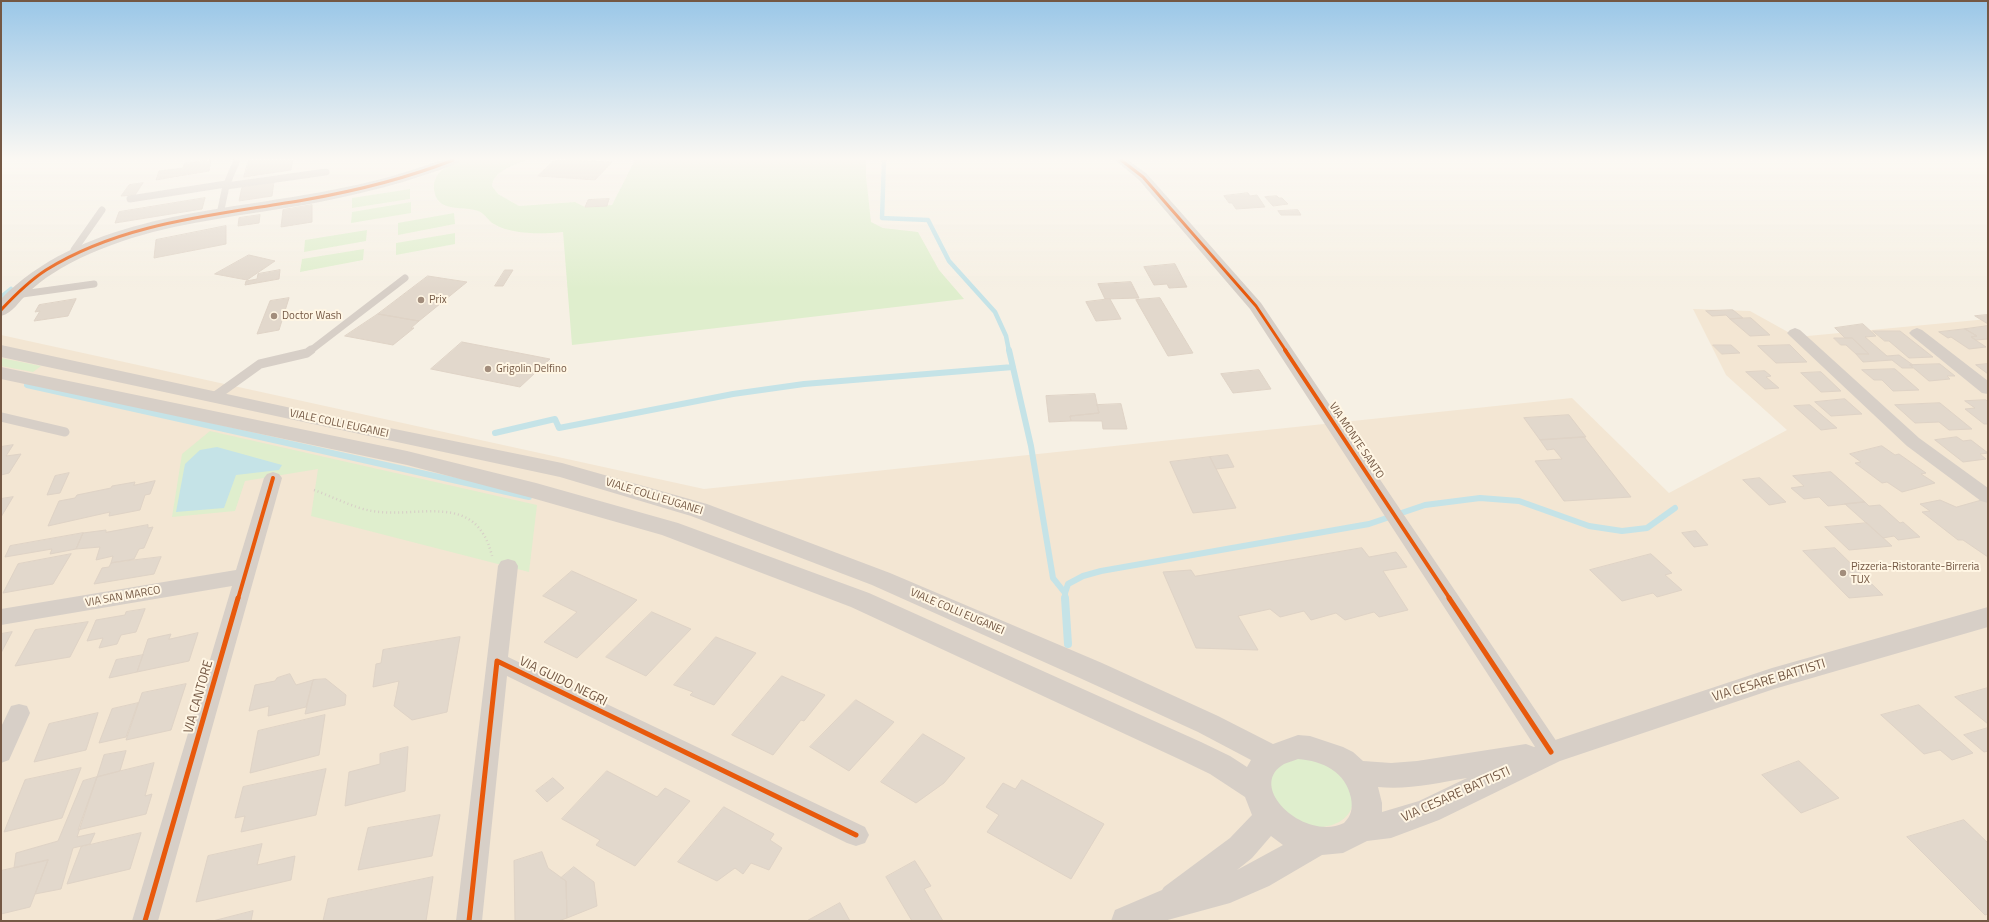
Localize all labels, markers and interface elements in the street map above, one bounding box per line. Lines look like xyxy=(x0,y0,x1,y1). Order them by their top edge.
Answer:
place label: Prix xyxy=(429,293,447,307)
marker: Prix xyxy=(416,295,426,305)
place label: Doctor Wash xyxy=(282,309,342,323)
marker: Doctor Wash xyxy=(269,311,279,321)
place label: Grigolin Delfino xyxy=(496,362,567,376)
marker: Grigolin Delfino xyxy=(483,364,493,374)
street label: VIA MONTE SANTO xyxy=(1326,400,1386,482)
street label: VIALE COLLI EUGANEI xyxy=(288,407,390,441)
street label: VIALE COLLI EUGANEI xyxy=(604,476,704,518)
place label: Pizzeria-Ristorante-Birreria TUX xyxy=(1851,560,1979,586)
marker: Pizzeria-Ristorante-Birreria TUX xyxy=(1838,568,1848,578)
street label: VIA SAN MARCO xyxy=(84,584,162,610)
street label: VIALE COLLI EUGANEI xyxy=(908,586,1006,638)
street label: VIA GUIDO NEGRI xyxy=(517,654,609,710)
street label: VIA CESARE BATTISTI xyxy=(1711,656,1827,706)
street label: VIA CANTORE xyxy=(181,659,217,735)
street label: VIA CESARE BATTISTI xyxy=(1399,764,1513,826)

